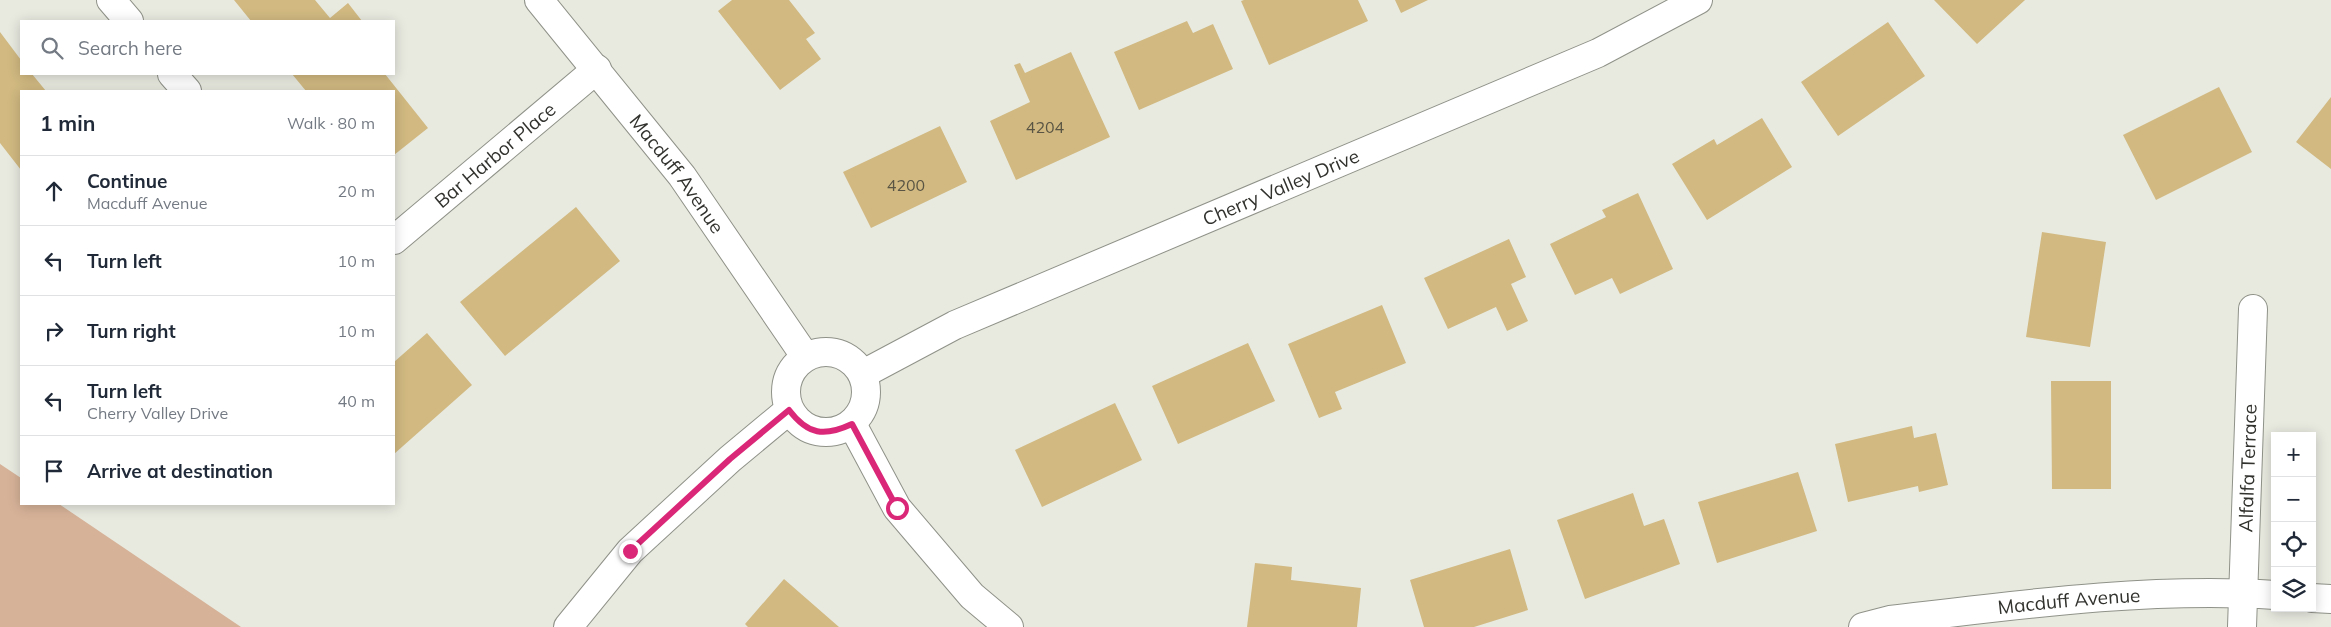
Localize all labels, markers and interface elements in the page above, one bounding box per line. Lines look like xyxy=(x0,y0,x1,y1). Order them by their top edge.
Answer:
search box xyxy=(20,20,395,75)
icon: search xyxy=(38,34,66,62)
text: Search here xyxy=(78,36,182,60)
street label: Bar Harbor Place xyxy=(429,97,560,213)
street label: Macduff Avenue xyxy=(625,109,730,238)
text: 1 min xyxy=(40,110,95,136)
text: Walk · 80 m xyxy=(287,113,375,133)
house number: 4204 xyxy=(1026,117,1065,137)
street label: Cherry Valley Drive xyxy=(1199,143,1363,231)
text: Continue xyxy=(87,169,167,193)
house number: 4200 xyxy=(887,175,925,195)
icon: ahead xyxy=(40,177,68,205)
text: 20 m xyxy=(338,181,375,201)
text: Macduff Avenue xyxy=(87,193,207,213)
icon: left xyxy=(40,247,68,275)
text: Turn left xyxy=(87,249,162,273)
text: 10 m xyxy=(338,251,375,271)
icon: right xyxy=(40,317,68,345)
text: Turn right xyxy=(87,319,176,343)
text: 10 m xyxy=(338,321,375,341)
text: Turn left xyxy=(87,379,162,403)
icon: left xyxy=(40,387,68,415)
text: 40 m xyxy=(338,391,375,411)
text: Cherry Valley Drive xyxy=(87,403,228,423)
street label: Alfalfa Terrace xyxy=(2233,403,2262,533)
map controls xyxy=(2271,432,2316,612)
button: + xyxy=(2271,432,2316,477)
icon: arrive xyxy=(40,457,68,485)
text: Arrive at destination xyxy=(87,459,273,483)
button: − xyxy=(2271,477,2316,522)
route start xyxy=(886,497,909,520)
button: locate xyxy=(2271,522,2316,567)
route end xyxy=(619,540,642,563)
button: layers xyxy=(2271,567,2316,612)
street label: Macduff Avenue xyxy=(1996,583,2141,619)

